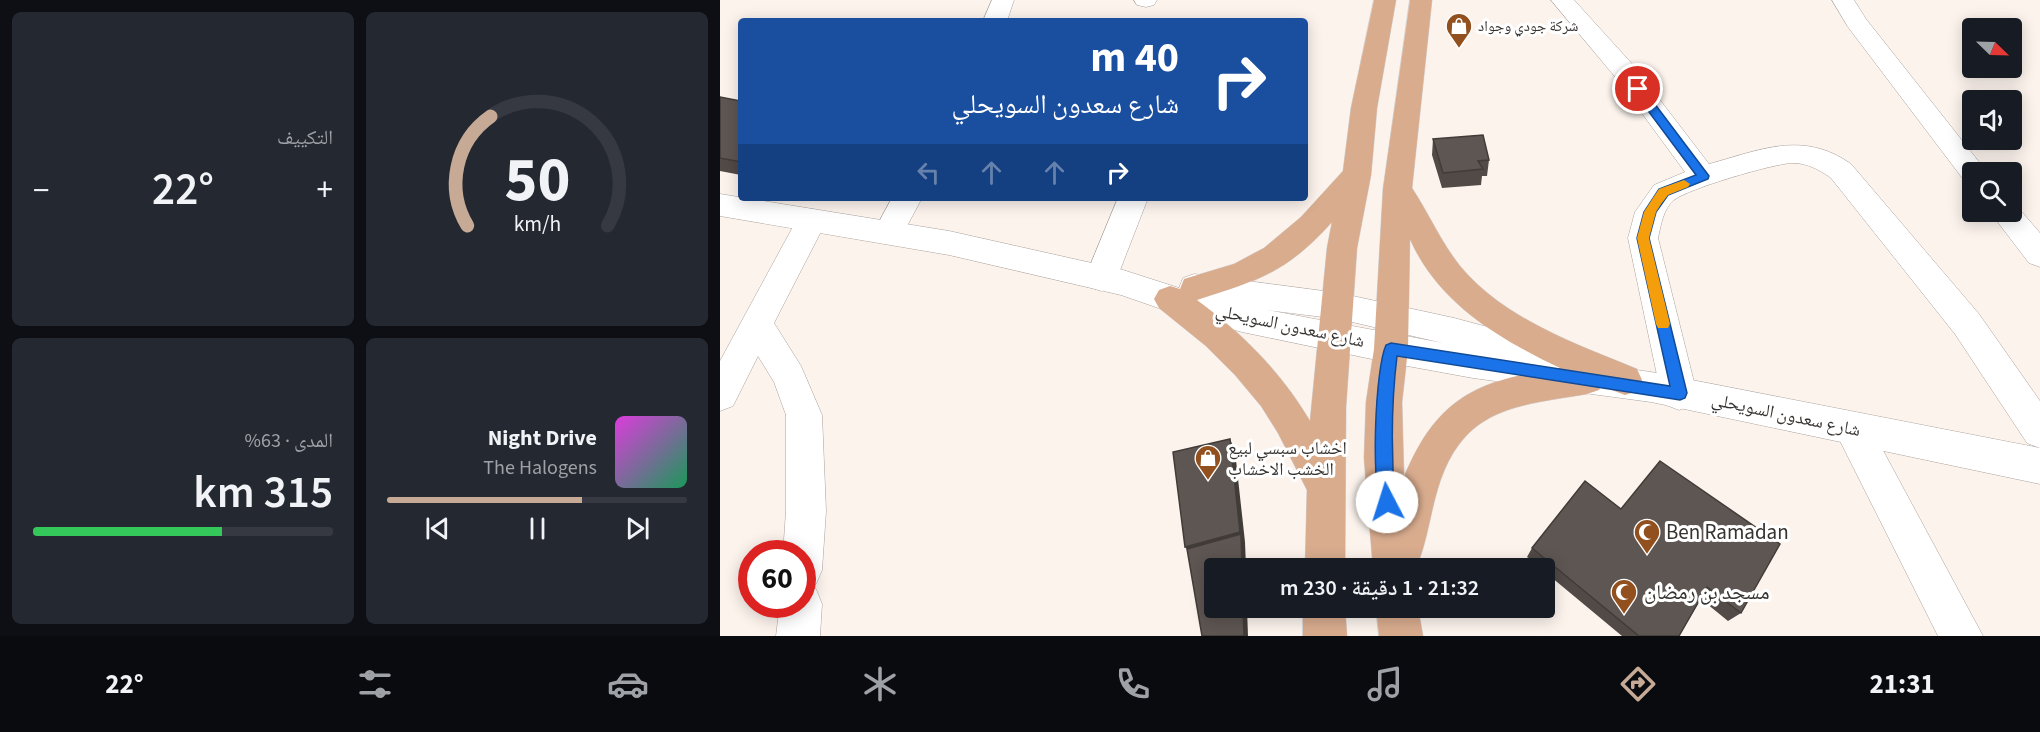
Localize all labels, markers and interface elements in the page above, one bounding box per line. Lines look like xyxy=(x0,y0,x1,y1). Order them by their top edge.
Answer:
shop icon: شركة جودي وجواد xyxy=(1444,11,1474,49)
place label: شركة جودي وجواد xyxy=(1478,16,1578,37)
north arrow xyxy=(1962,18,2022,78)
map controls xyxy=(1962,18,2022,222)
text: 40 m xyxy=(1090,28,1179,88)
icon: right xyxy=(1200,42,1278,120)
pin xyxy=(1612,63,1663,114)
icon: arrive xyxy=(1621,72,1654,105)
text: شارع سعدون السويحلي xyxy=(952,85,1179,124)
button: sound xyxy=(1962,90,2022,150)
text: التكييف xyxy=(277,124,333,152)
text: 50 xyxy=(504,136,570,225)
icon: left xyxy=(912,156,945,189)
icon: ahead xyxy=(975,156,1008,189)
icon: ahead xyxy=(1038,156,1071,189)
icon: right xyxy=(1101,156,1134,189)
text: 22° xyxy=(152,158,214,222)
button: search xyxy=(1962,162,2022,222)
text: − xyxy=(33,167,49,214)
text: + xyxy=(317,167,333,214)
text: km/h xyxy=(513,209,561,240)
street label: شارع سعدون السويحلي xyxy=(1213,298,1367,356)
street label: شارع سعدون السويحلي xyxy=(1709,387,1863,445)
text: Night Drive xyxy=(488,422,597,454)
text: المدى · 63% xyxy=(245,427,333,455)
place label: اخشاب سبسي لبيع الخشب الاخشاب xyxy=(1228,436,1347,482)
shop icon: اخشاب سبسي لبيع الخشب الاخشاب xyxy=(1193,443,1223,481)
text: The Halogens xyxy=(483,454,597,482)
text: 315 km xyxy=(193,461,333,525)
position arrow xyxy=(1355,470,1419,534)
icon: previous xyxy=(421,512,454,545)
icon: pause xyxy=(521,512,554,545)
icon: next xyxy=(621,512,654,545)
mosque icon: Ben Ramadan xyxy=(1632,517,1662,555)
place label: Ben Ramadan xyxy=(1666,517,1789,547)
speed limit sign: 60 xyxy=(738,540,816,618)
text: 21:32 · 1 دقيقة · 230 m xyxy=(1280,572,1479,604)
mosque icon: مسجد بن رمضان xyxy=(1609,577,1639,615)
place label: مسجد بن رمضان xyxy=(1644,577,1770,607)
icon: filters xyxy=(354,663,396,705)
icon: car xyxy=(607,663,649,705)
icon: climate xyxy=(859,663,901,705)
icon: phone xyxy=(1112,663,1154,705)
icon: music xyxy=(1364,663,1406,705)
icon: directions xyxy=(1617,663,1659,705)
text: 22° xyxy=(105,665,144,704)
text: 21:31 xyxy=(1870,665,1935,704)

